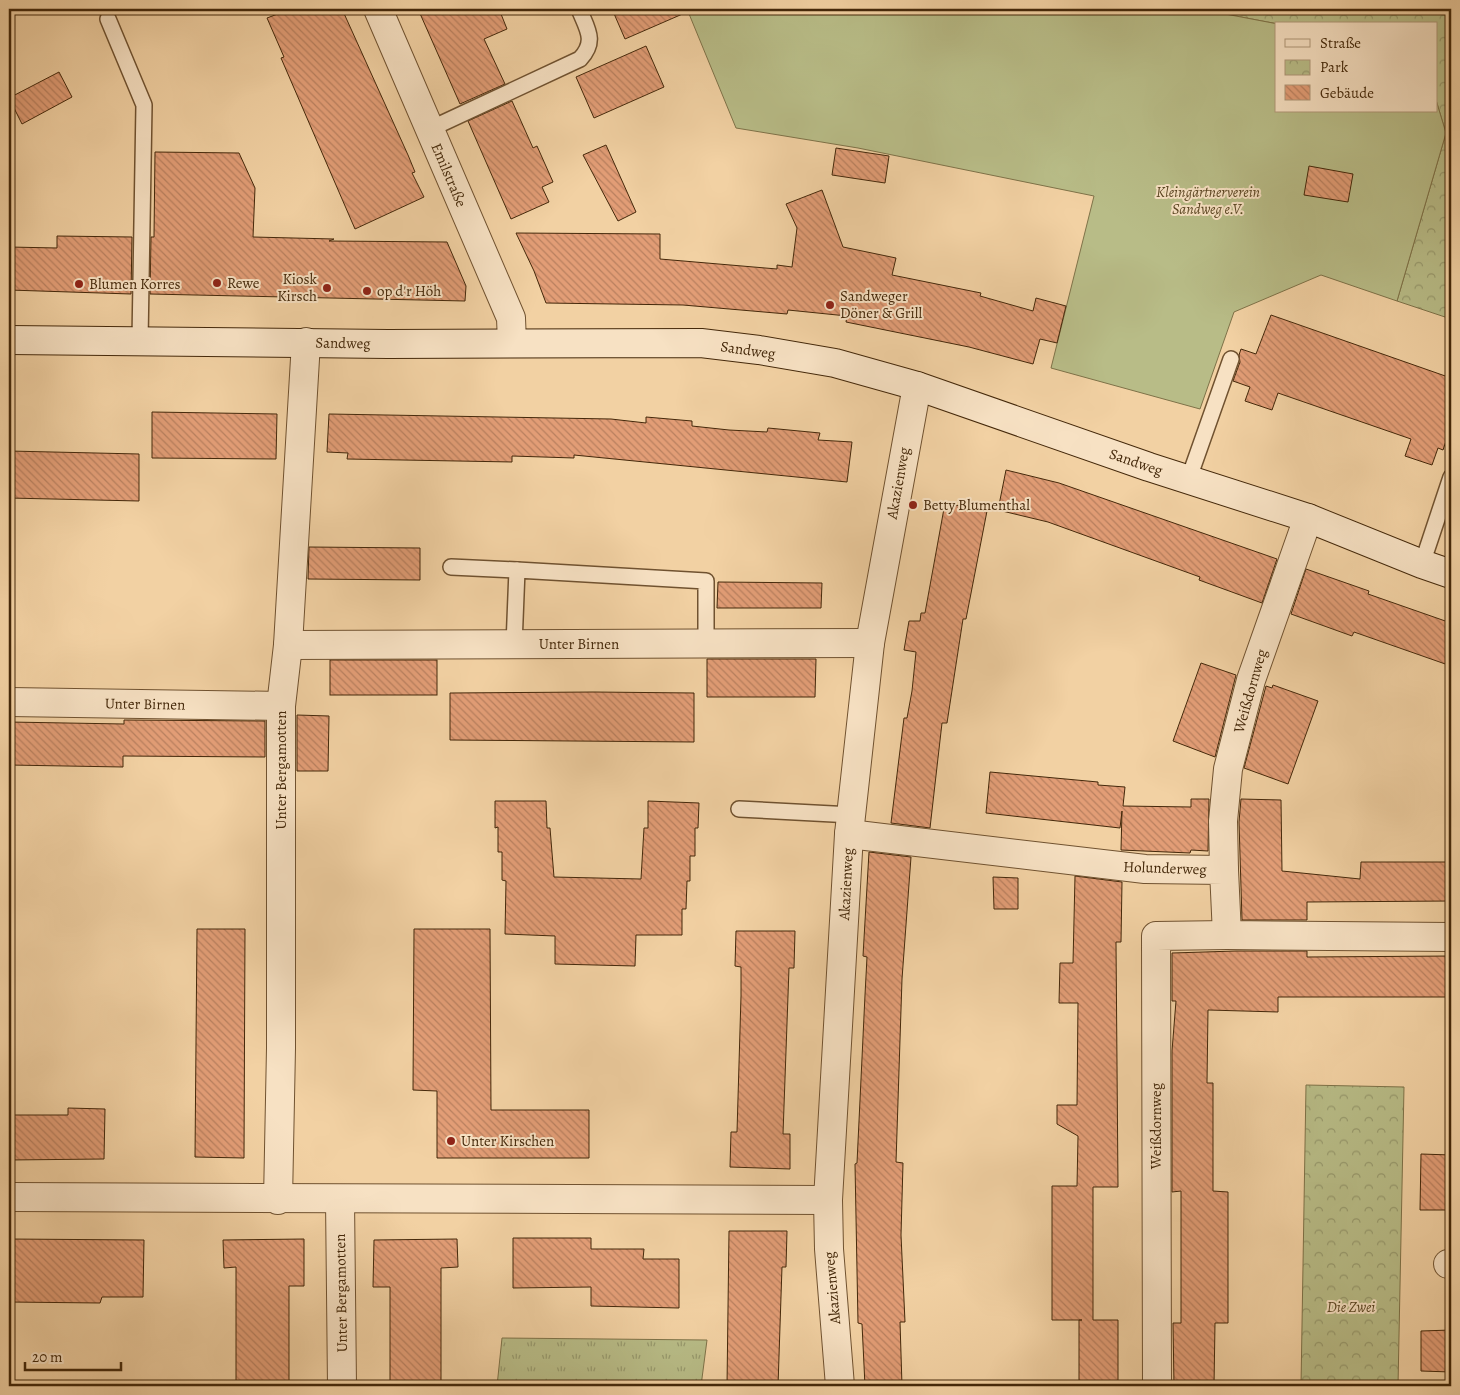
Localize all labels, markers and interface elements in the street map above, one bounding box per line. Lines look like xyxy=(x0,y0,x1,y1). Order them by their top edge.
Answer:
legend xyxy=(1275,22,1438,112)
text: Straße xyxy=(1320,33,1361,53)
text: Park xyxy=(1320,57,1349,77)
text: Gebäude xyxy=(1320,83,1374,103)
street label: Emilstraße xyxy=(427,140,472,210)
park label: Kleingärtnerverein Sandweg e.V. xyxy=(1156,182,1260,219)
place label: Kiosk Kirsch xyxy=(277,269,318,306)
place label: Rewe xyxy=(227,273,260,293)
place label: Blumen Korres xyxy=(89,274,181,294)
marker: Rewe xyxy=(211,277,223,289)
marker: Blumen Korres xyxy=(73,278,85,290)
place label: op d'r Höh xyxy=(377,281,441,301)
marker: Kiosk Kirsch xyxy=(321,282,333,294)
marker: op d'r Höh xyxy=(361,285,373,297)
place label: Sandweger Döner & Grill xyxy=(840,286,922,323)
marker: Sandweger Döner & Grill xyxy=(824,299,836,311)
street label: Sandweg xyxy=(315,333,371,353)
street label: Sandweg xyxy=(719,336,777,364)
street label: Sandweg xyxy=(1107,444,1166,481)
street label: Akazienweg xyxy=(882,445,914,522)
place label: Betty Blumenthal xyxy=(923,495,1030,515)
marker: Betty Blumenthal xyxy=(907,499,919,511)
street label: Unter Birnen xyxy=(539,634,619,654)
street label: Weißdornweg xyxy=(1228,646,1272,736)
street label: Unter Birnen xyxy=(105,693,185,715)
street label: Unter Bergamotten xyxy=(271,711,291,829)
street label: Akazienweg xyxy=(834,847,858,922)
street label: Holunderweg xyxy=(1123,857,1208,879)
street label: Weißdornweg xyxy=(1146,1082,1166,1170)
place label: Unter Kirschen xyxy=(461,1131,554,1151)
marker: Unter Kirschen xyxy=(445,1135,457,1147)
street label: Unter Bergamotten xyxy=(330,1233,352,1353)
street label: Akazienweg xyxy=(819,1250,845,1326)
park label: Die Zwei xyxy=(1327,1297,1375,1317)
scale bar xyxy=(25,1340,121,1372)
text: 20 m xyxy=(32,1347,63,1367)

